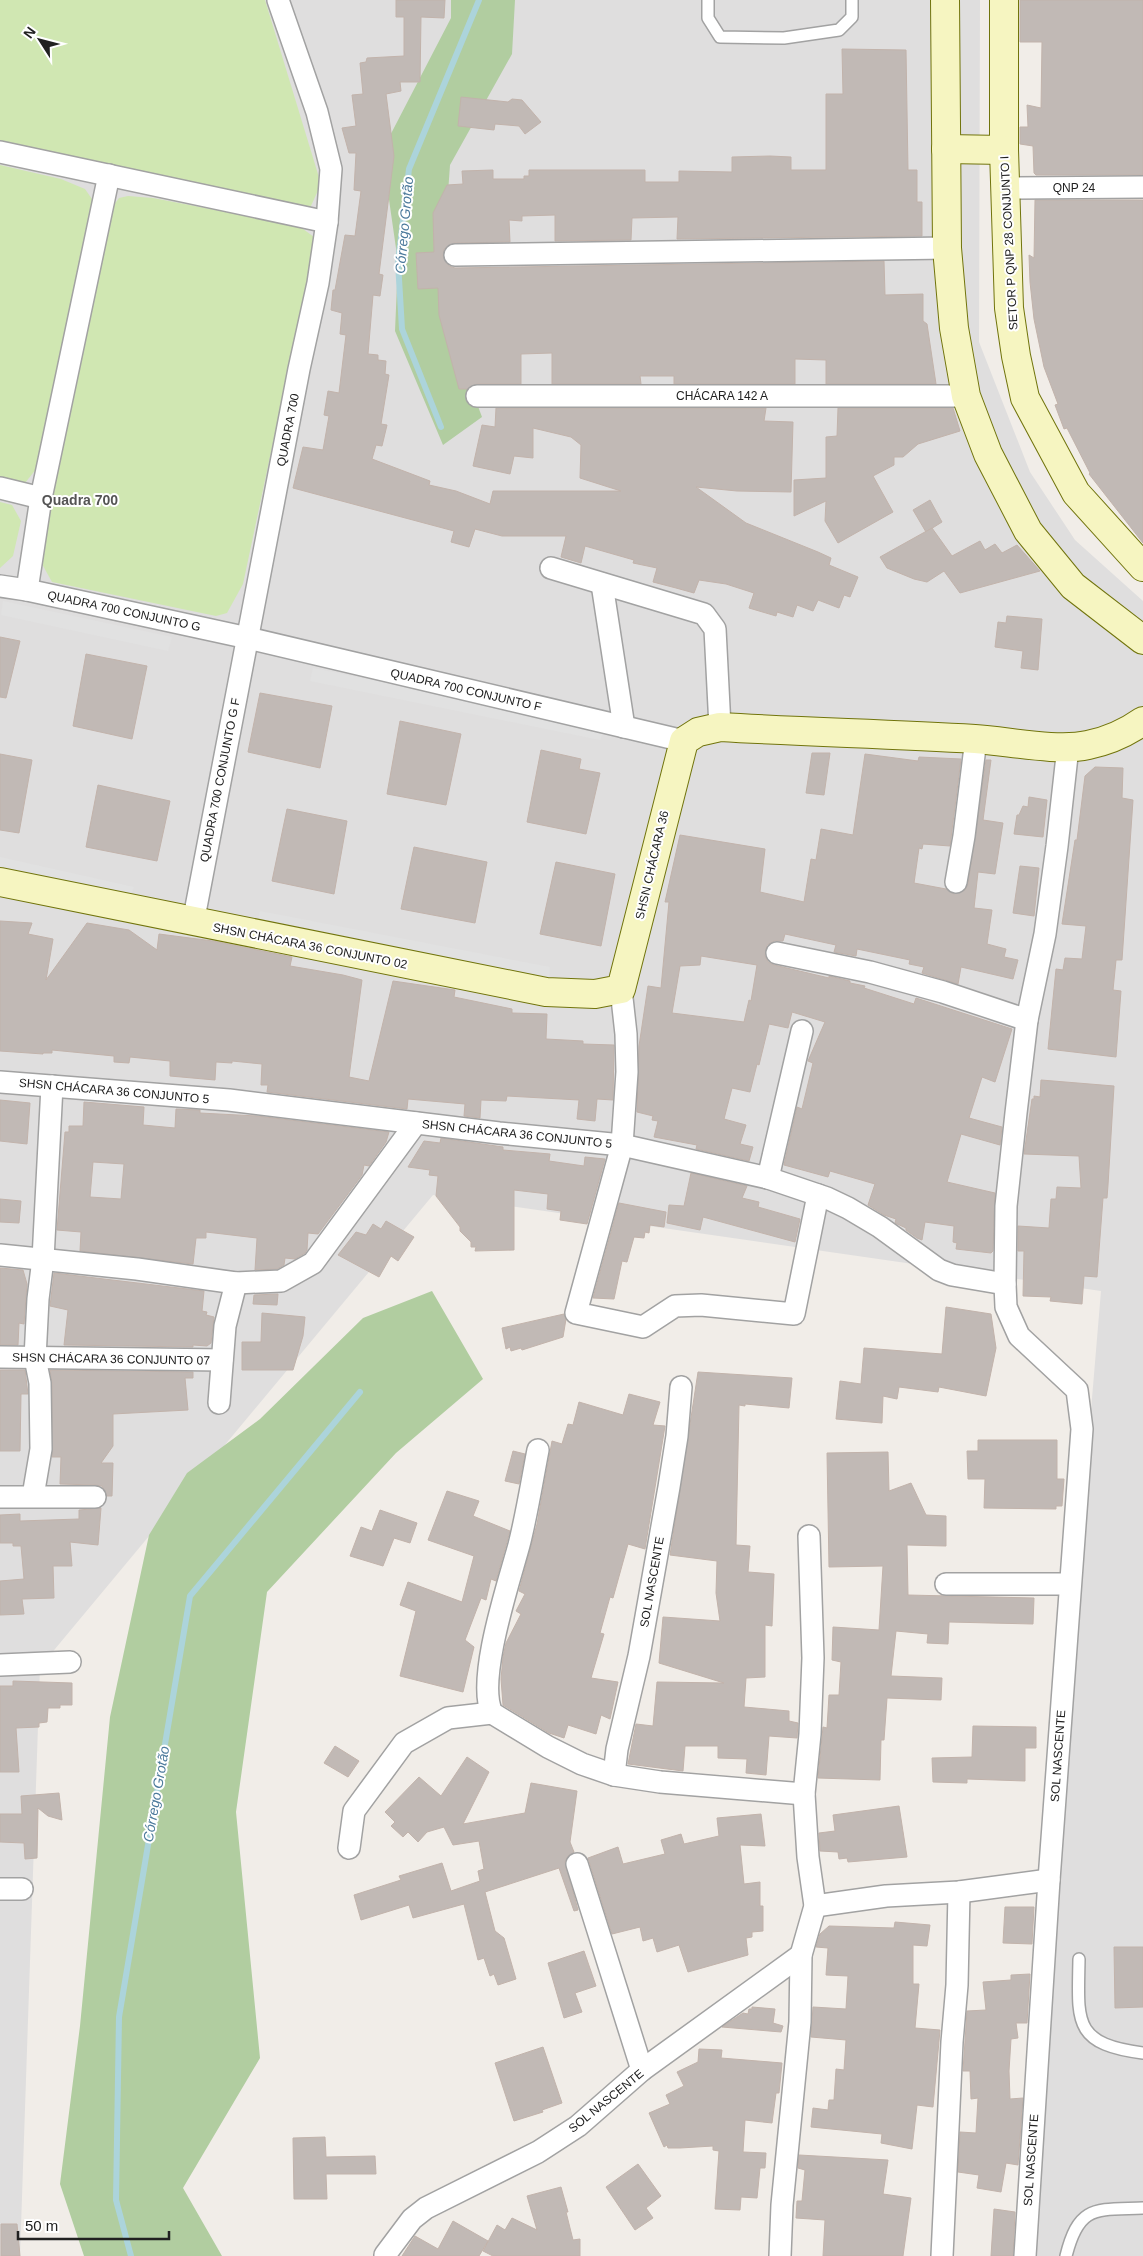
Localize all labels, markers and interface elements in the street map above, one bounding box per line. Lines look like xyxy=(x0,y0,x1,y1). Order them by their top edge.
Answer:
north arrow xyxy=(15,15,65,65)
text: N xyxy=(20,24,39,41)
street label: SETOR P QNP 28 CONJUNTO I xyxy=(997,156,1021,330)
water label: Córrego Grotão xyxy=(392,176,416,274)
street label: QNP 24 xyxy=(1053,181,1096,195)
street label: CHÁCARA 142 A xyxy=(676,388,768,403)
street label: QUADRA 700 xyxy=(274,392,302,468)
district label: Quadra 700 xyxy=(42,492,118,508)
street label: QUADRA 700 CONJUNTO G xyxy=(46,588,202,634)
street label: QUADRA 700 CONJUNTO F xyxy=(389,666,543,714)
street label: QUADRA 700 CONJUNTO G F xyxy=(197,697,243,863)
street label: SHSN CHÁCARA 36 xyxy=(632,809,671,921)
street label: SHSN CHÁCARA 36 CONJUNTO 02 xyxy=(212,919,409,972)
street label: SHSN CHÁCARA 36 CONJUNTO 5 xyxy=(18,1075,210,1106)
street label: SHSN CHÁCARA 36 CONJUNTO 5 xyxy=(421,1116,613,1151)
street label: SHSN CHÁCARA 36 CONJUNTO 07 xyxy=(12,1349,210,1368)
street label: SOL NASCENTE xyxy=(637,1535,667,1629)
street label: SOL NASCENTE xyxy=(1048,1709,1068,1803)
water label: Córrego Grotão xyxy=(140,1745,172,1843)
street label: SOL NASCENTE xyxy=(566,2067,646,2135)
street label: SOL NASCENTE xyxy=(1021,2113,1041,2207)
scale bar xyxy=(18,2208,169,2240)
text: 50 m xyxy=(25,2217,58,2234)

